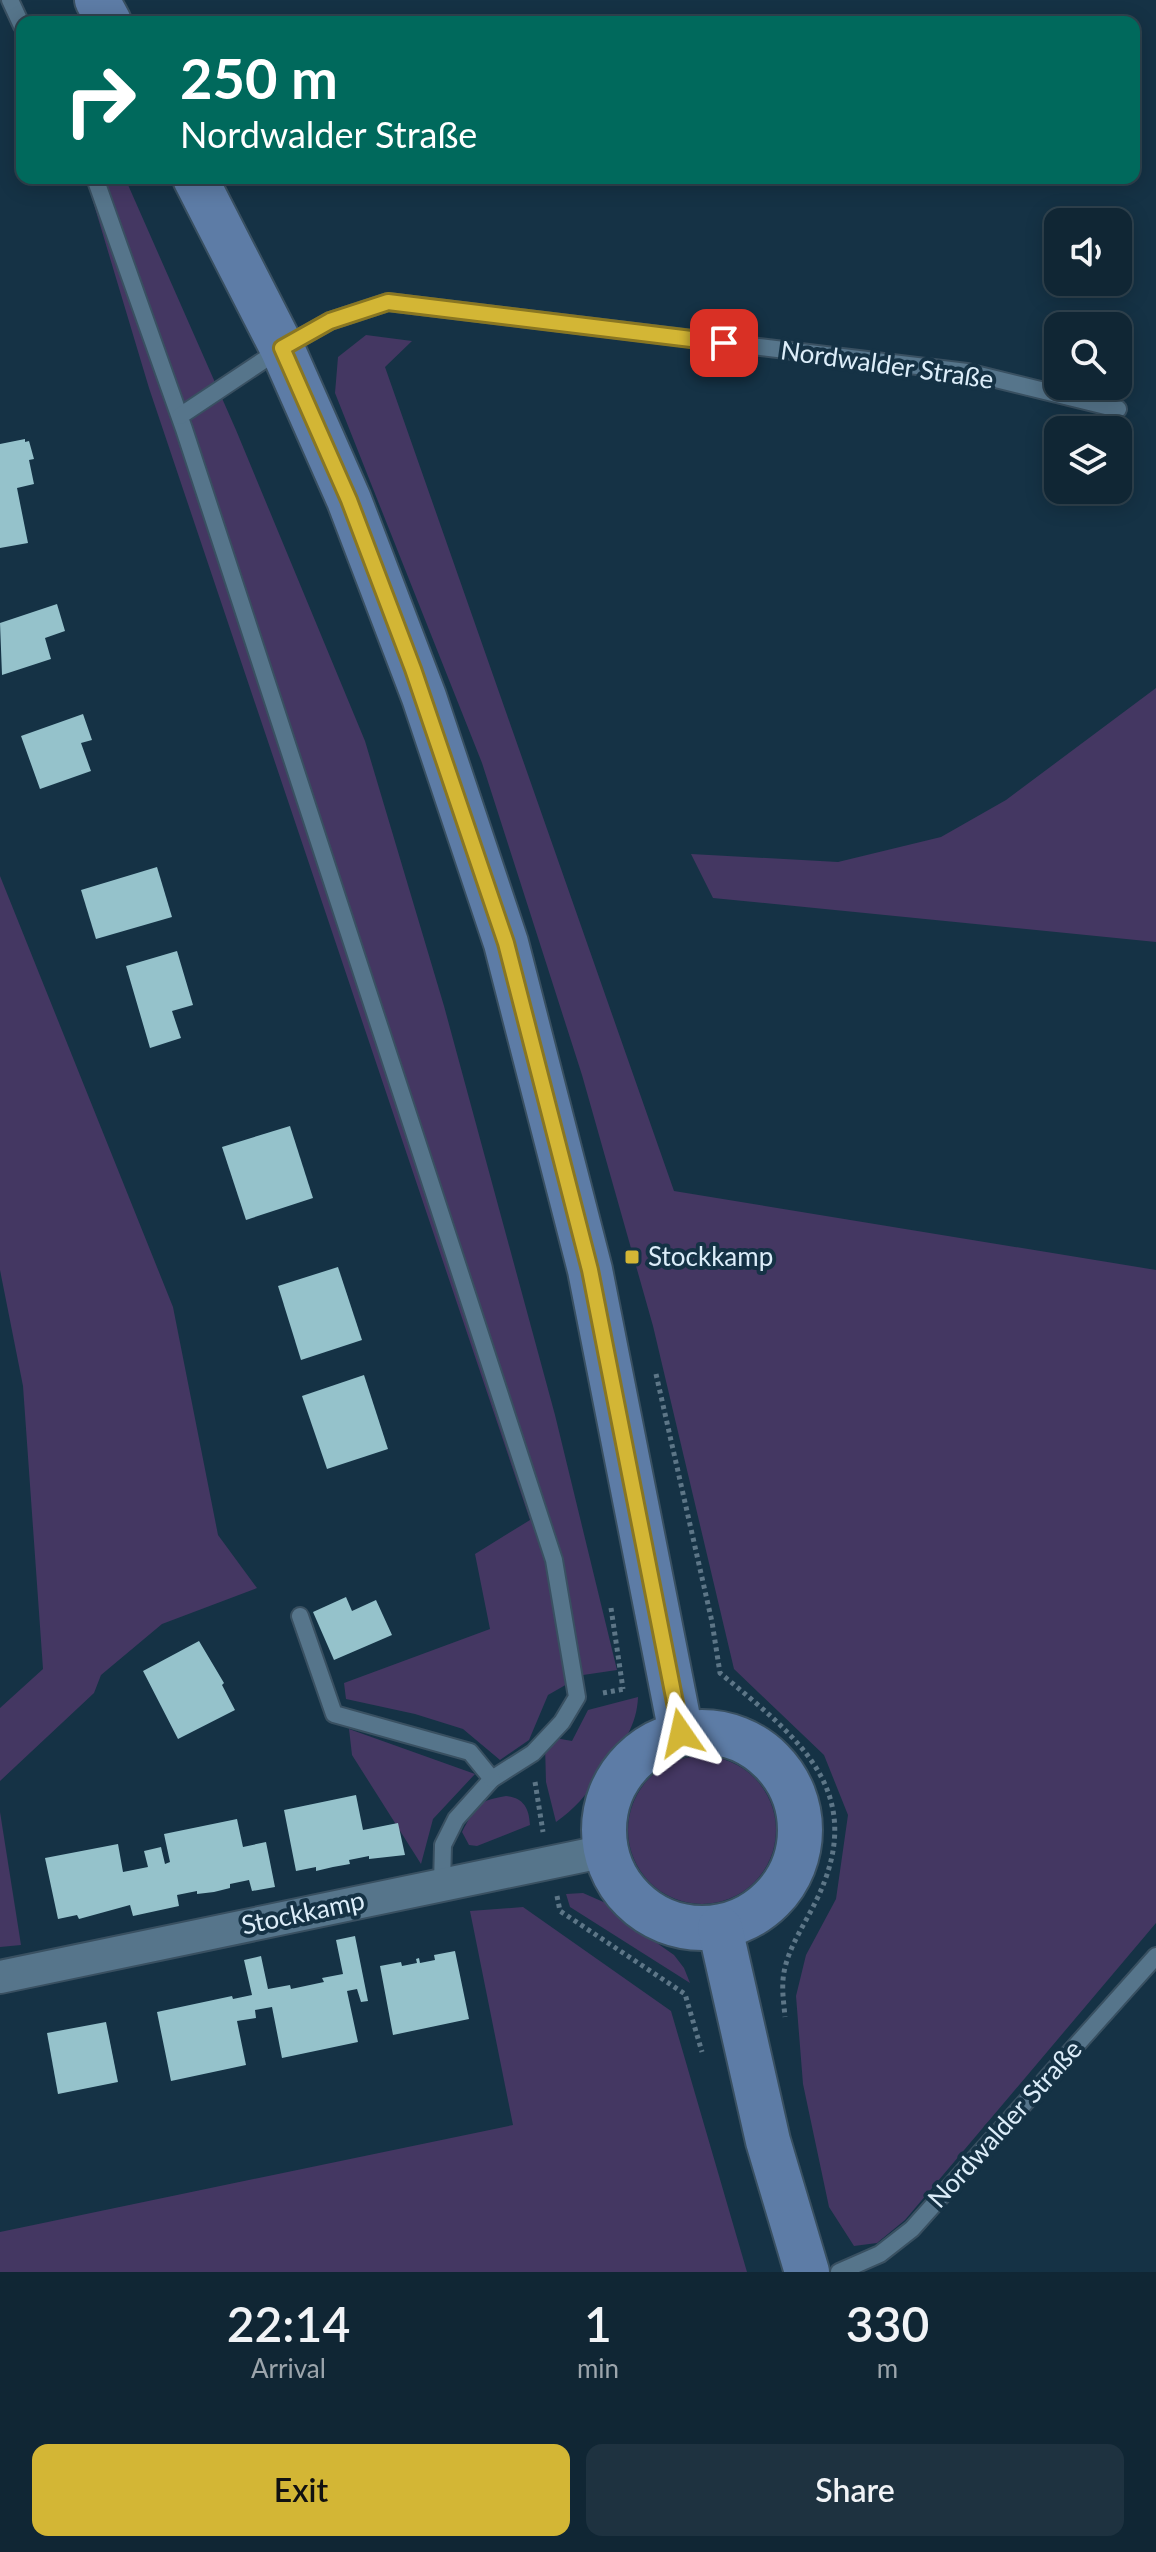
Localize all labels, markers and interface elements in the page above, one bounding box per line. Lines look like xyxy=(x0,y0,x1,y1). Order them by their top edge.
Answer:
text: 250 m xyxy=(180,44,338,111)
icon: right xyxy=(48,48,152,152)
text: Nordwalder Straße xyxy=(180,112,477,156)
map controls xyxy=(1044,208,1132,504)
button: sound xyxy=(1044,208,1132,296)
pin xyxy=(690,309,758,377)
button: search xyxy=(1044,312,1132,400)
icon: arrive xyxy=(702,321,746,365)
street label: Nordwalder Straße xyxy=(779,333,996,395)
button: layers xyxy=(1044,416,1132,504)
place label: Stockkamp xyxy=(648,1240,773,1272)
marker: Stockkamp xyxy=(623,1248,641,1266)
position arrow xyxy=(639,1691,723,1775)
street label: Stockkamp xyxy=(238,1883,367,1941)
street label: Nordwalder Straße xyxy=(921,2033,1088,2214)
text: 22:14 xyxy=(227,2295,350,2352)
text: 1 xyxy=(584,2295,612,2352)
text: 330 xyxy=(846,2295,929,2352)
text: Arrival xyxy=(251,2352,326,2384)
text: min xyxy=(577,2352,619,2384)
text: m xyxy=(877,2352,898,2384)
button: Exit xyxy=(32,2444,570,2536)
button: Share xyxy=(586,2444,1124,2536)

